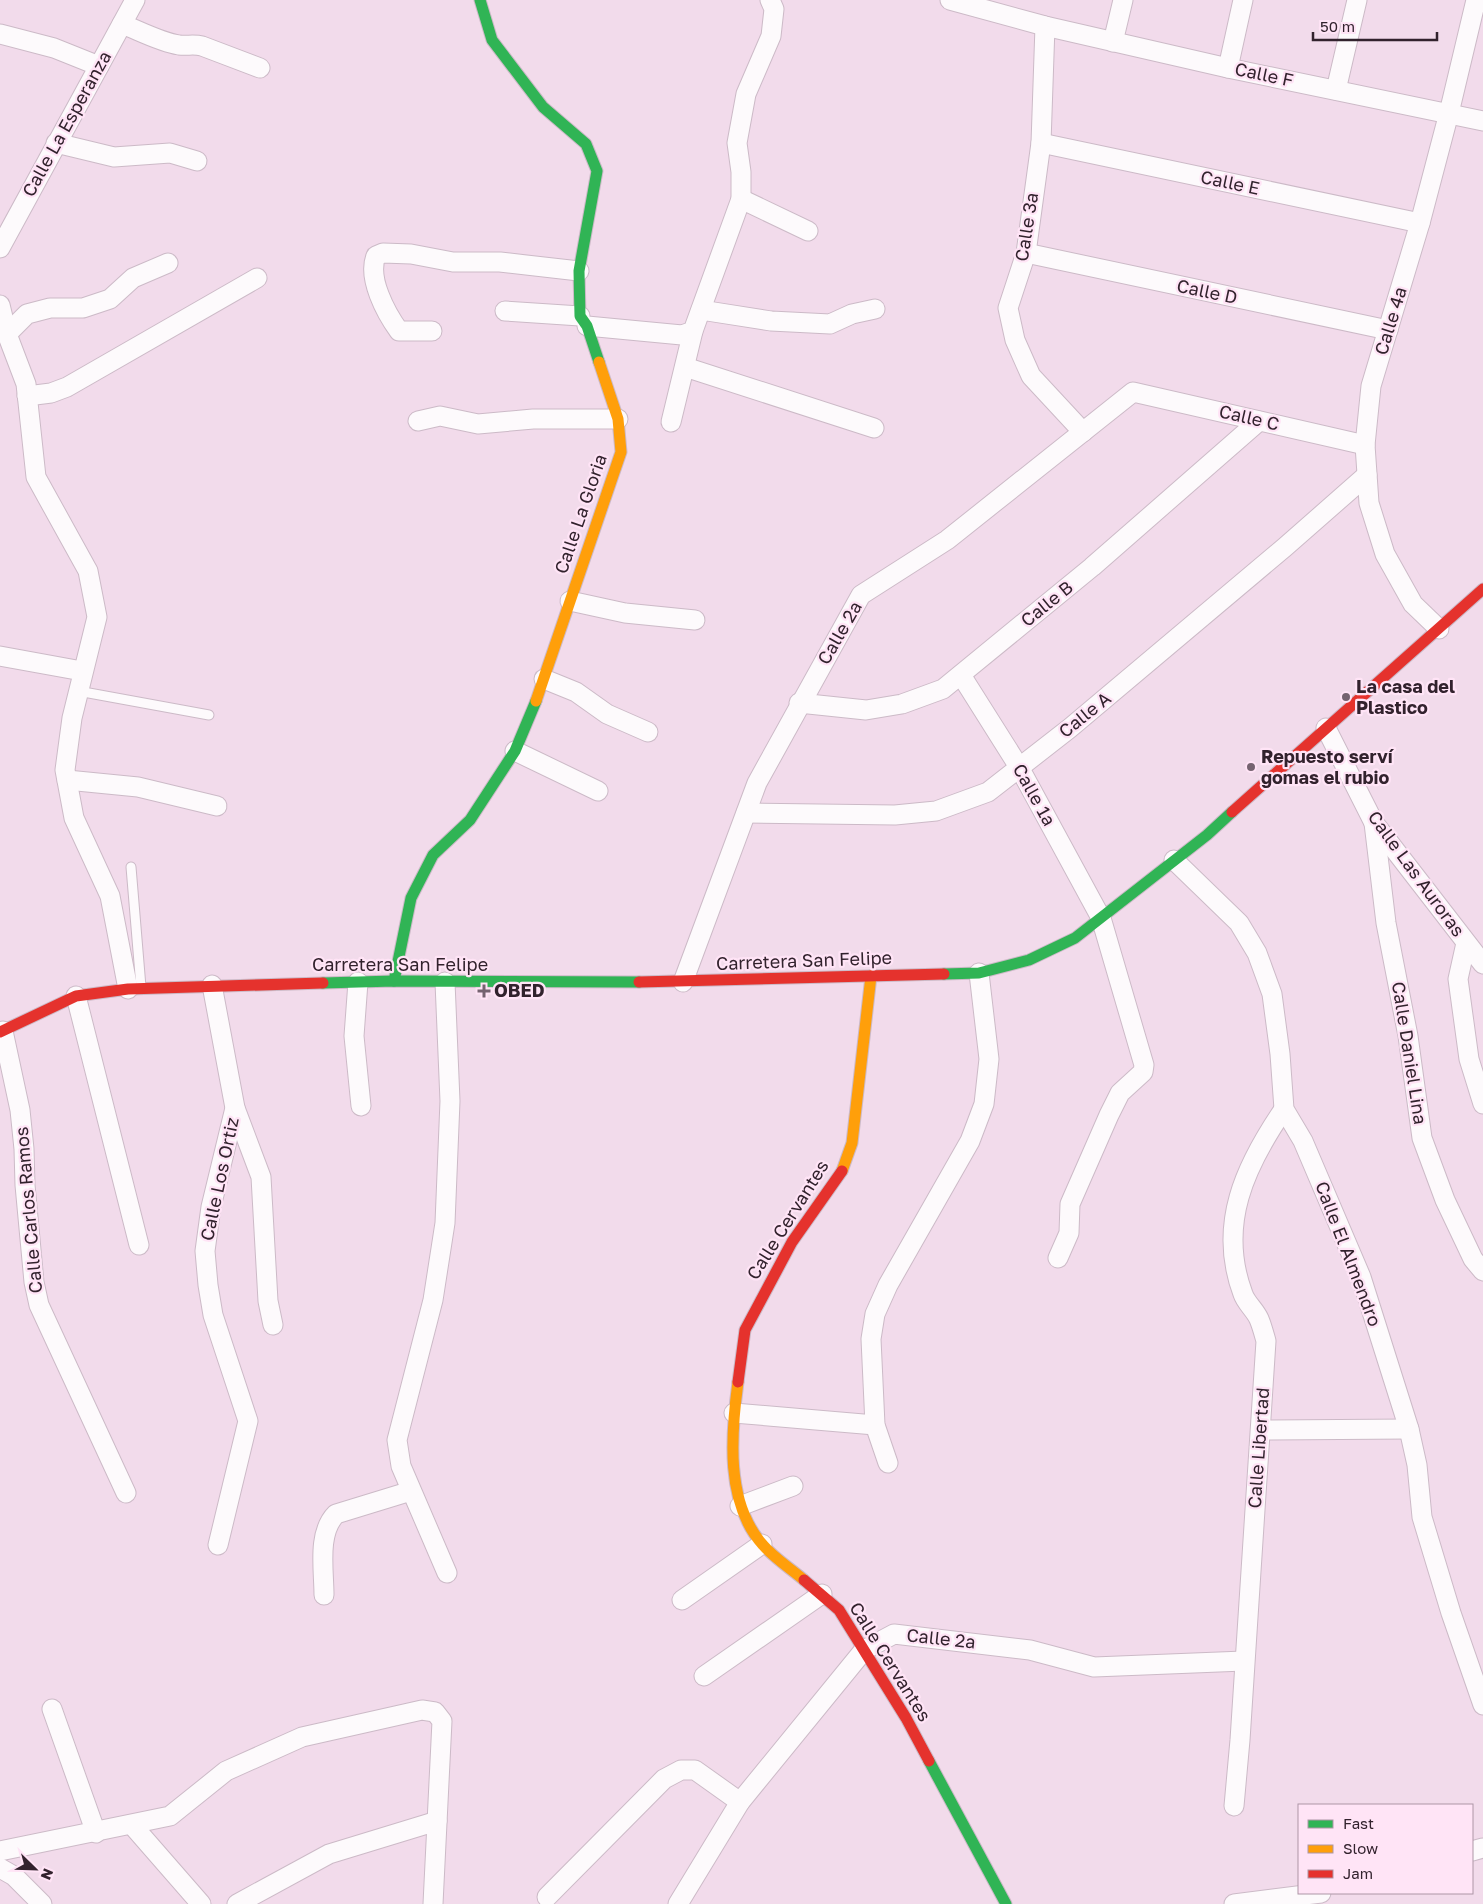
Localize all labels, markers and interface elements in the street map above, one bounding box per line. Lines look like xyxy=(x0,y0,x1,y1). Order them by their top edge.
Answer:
scale bar xyxy=(1313,10,1437,42)
text: 50 m xyxy=(1320,17,1355,35)
street label: Calle La Esperanza xyxy=(17,47,115,200)
street label: Calle F xyxy=(1233,57,1296,91)
street label: Calle E xyxy=(1199,165,1262,199)
street label: Calle 3a xyxy=(1010,191,1042,263)
street label: Calle D xyxy=(1175,274,1239,308)
street label: Calle 4a xyxy=(1369,284,1411,357)
street label: Calle C xyxy=(1217,399,1281,435)
street label: Calle La Gloria xyxy=(549,451,611,576)
street label: Calle B xyxy=(1016,576,1077,631)
street label: Calle 2a xyxy=(812,597,866,668)
place label: La casa del Plastico xyxy=(1356,675,1455,718)
street label: Calle A xyxy=(1054,687,1115,742)
marker: La casa del Plastico xyxy=(1340,691,1352,703)
place label: Repuesto serví gomas el rubio xyxy=(1261,745,1395,788)
street label: Calle 1a xyxy=(1009,760,1061,829)
marker: Repuesto serví gomas el rubio xyxy=(1245,761,1257,773)
street label: Calle Las Auroras xyxy=(1364,806,1470,941)
street label: Carretera San Felipe xyxy=(716,946,892,974)
street label: Carretera San Felipe xyxy=(312,953,488,975)
place label: OBED xyxy=(494,979,545,1001)
street label: Calle Daniel Lina xyxy=(1388,980,1432,1126)
marker: OBED xyxy=(478,985,490,997)
street label: Calle Los Ortiz xyxy=(195,1115,243,1242)
street label: Calle Carlos Ramos xyxy=(10,1126,46,1294)
street label: Calle Cervantes xyxy=(742,1156,833,1283)
street label: Calle El Almendro xyxy=(1311,1178,1387,1329)
street label: Calle Libertad xyxy=(1243,1387,1273,1509)
street label: Calle Cervantes xyxy=(845,1598,936,1725)
street label: Calle 2a xyxy=(905,1623,977,1653)
legend xyxy=(1298,1804,1473,1894)
text: Fast xyxy=(1343,1814,1374,1832)
text: Slow xyxy=(1343,1839,1378,1857)
north arrow xyxy=(10,1844,60,1894)
text: Jam xyxy=(1343,1864,1373,1882)
text: N xyxy=(38,1866,57,1882)

